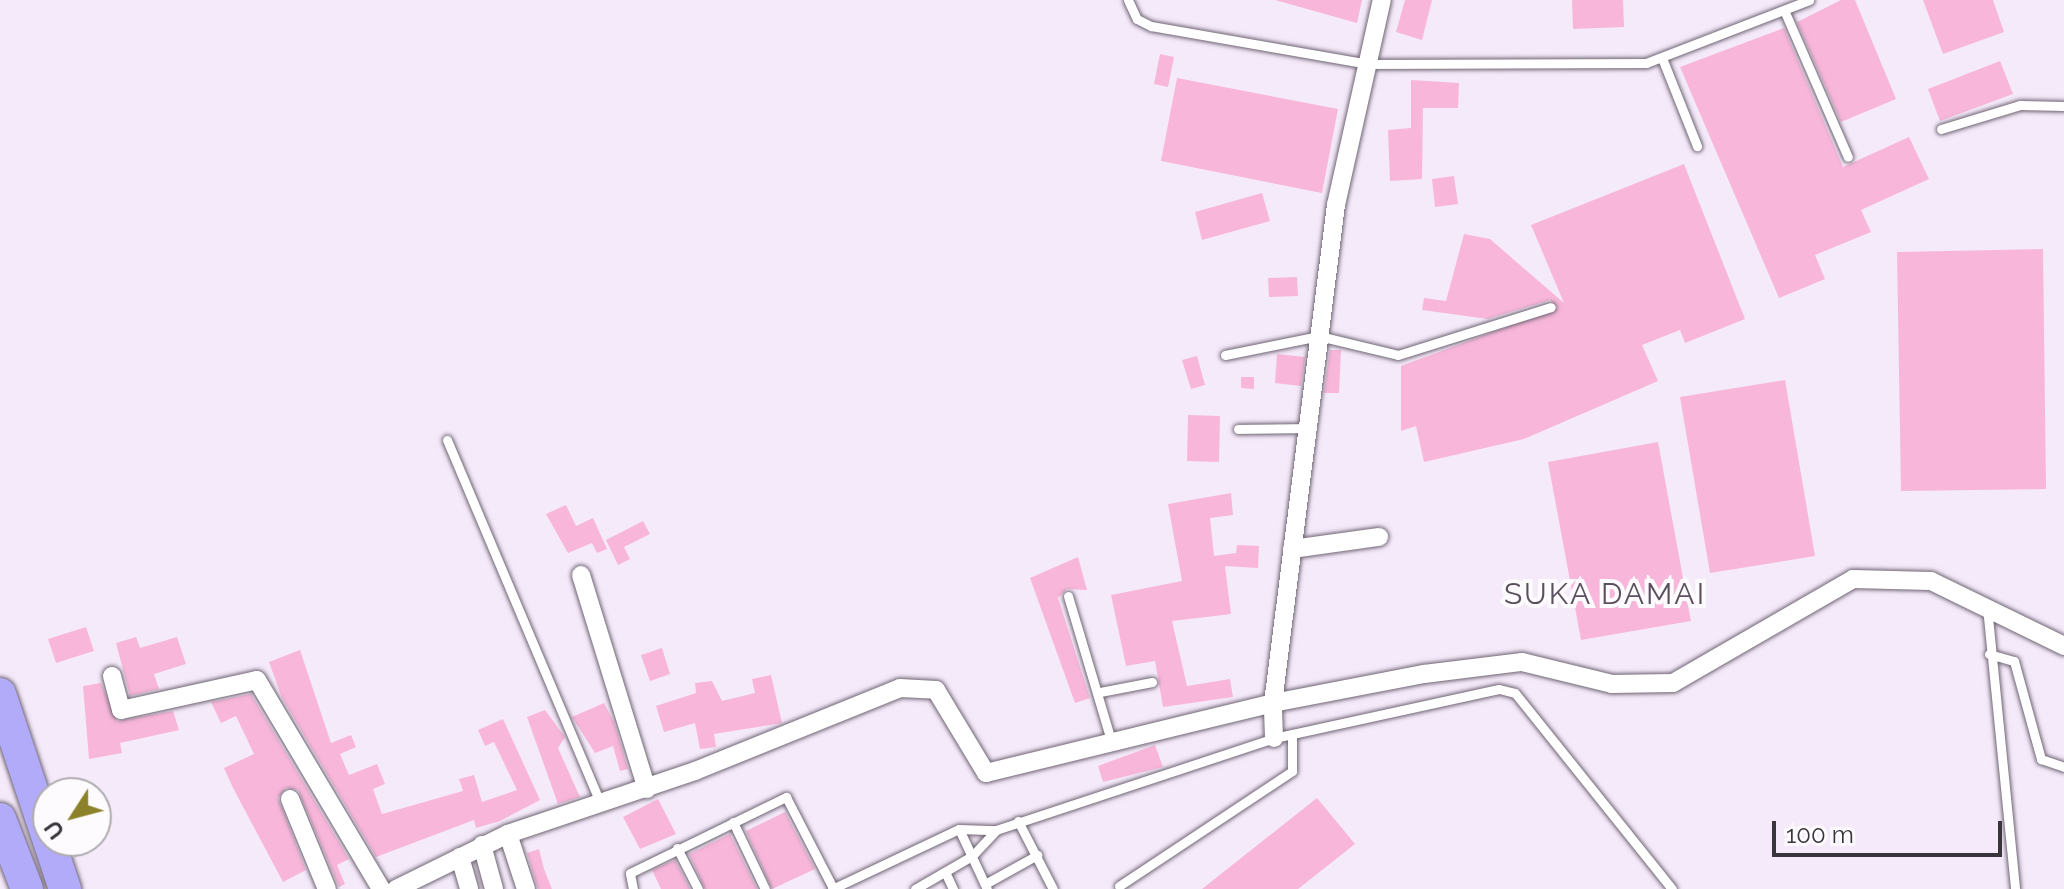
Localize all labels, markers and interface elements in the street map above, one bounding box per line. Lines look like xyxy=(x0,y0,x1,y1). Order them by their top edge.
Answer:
district label: SUKA DAMAI xyxy=(1503,576,1707,612)
north arrow xyxy=(32,777,112,857)
scale bar xyxy=(1776,805,2006,855)
text: U xyxy=(39,816,70,844)
text: 100 m xyxy=(1786,820,1854,849)

